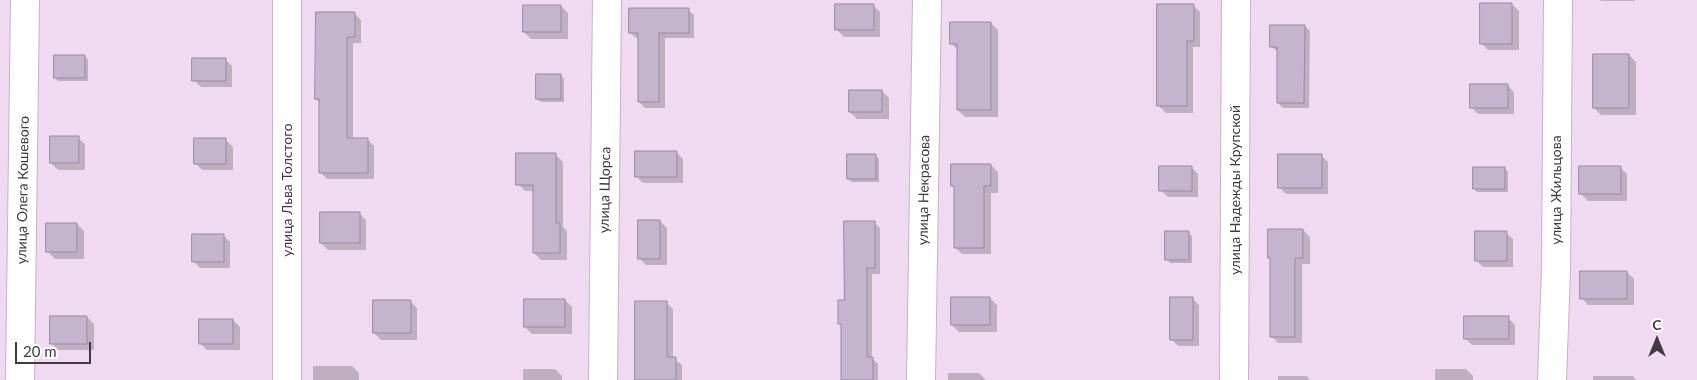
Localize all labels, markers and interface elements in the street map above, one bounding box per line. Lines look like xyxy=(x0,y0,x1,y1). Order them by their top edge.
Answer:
street label: улица Надежды Крупской xyxy=(1227,105,1243,275)
street label: улица Олега Кошевого xyxy=(13,116,33,264)
street label: улица Льва Толстого xyxy=(279,123,295,257)
street label: улица Некрасова xyxy=(915,135,933,245)
street label: улица Жильцова xyxy=(1548,135,1564,245)
street label: улица Щорса xyxy=(596,147,614,233)
north arrow xyxy=(1632,315,1682,365)
text: С xyxy=(1652,316,1662,333)
scale bar xyxy=(18,332,94,364)
text: 20 m xyxy=(23,342,57,360)

